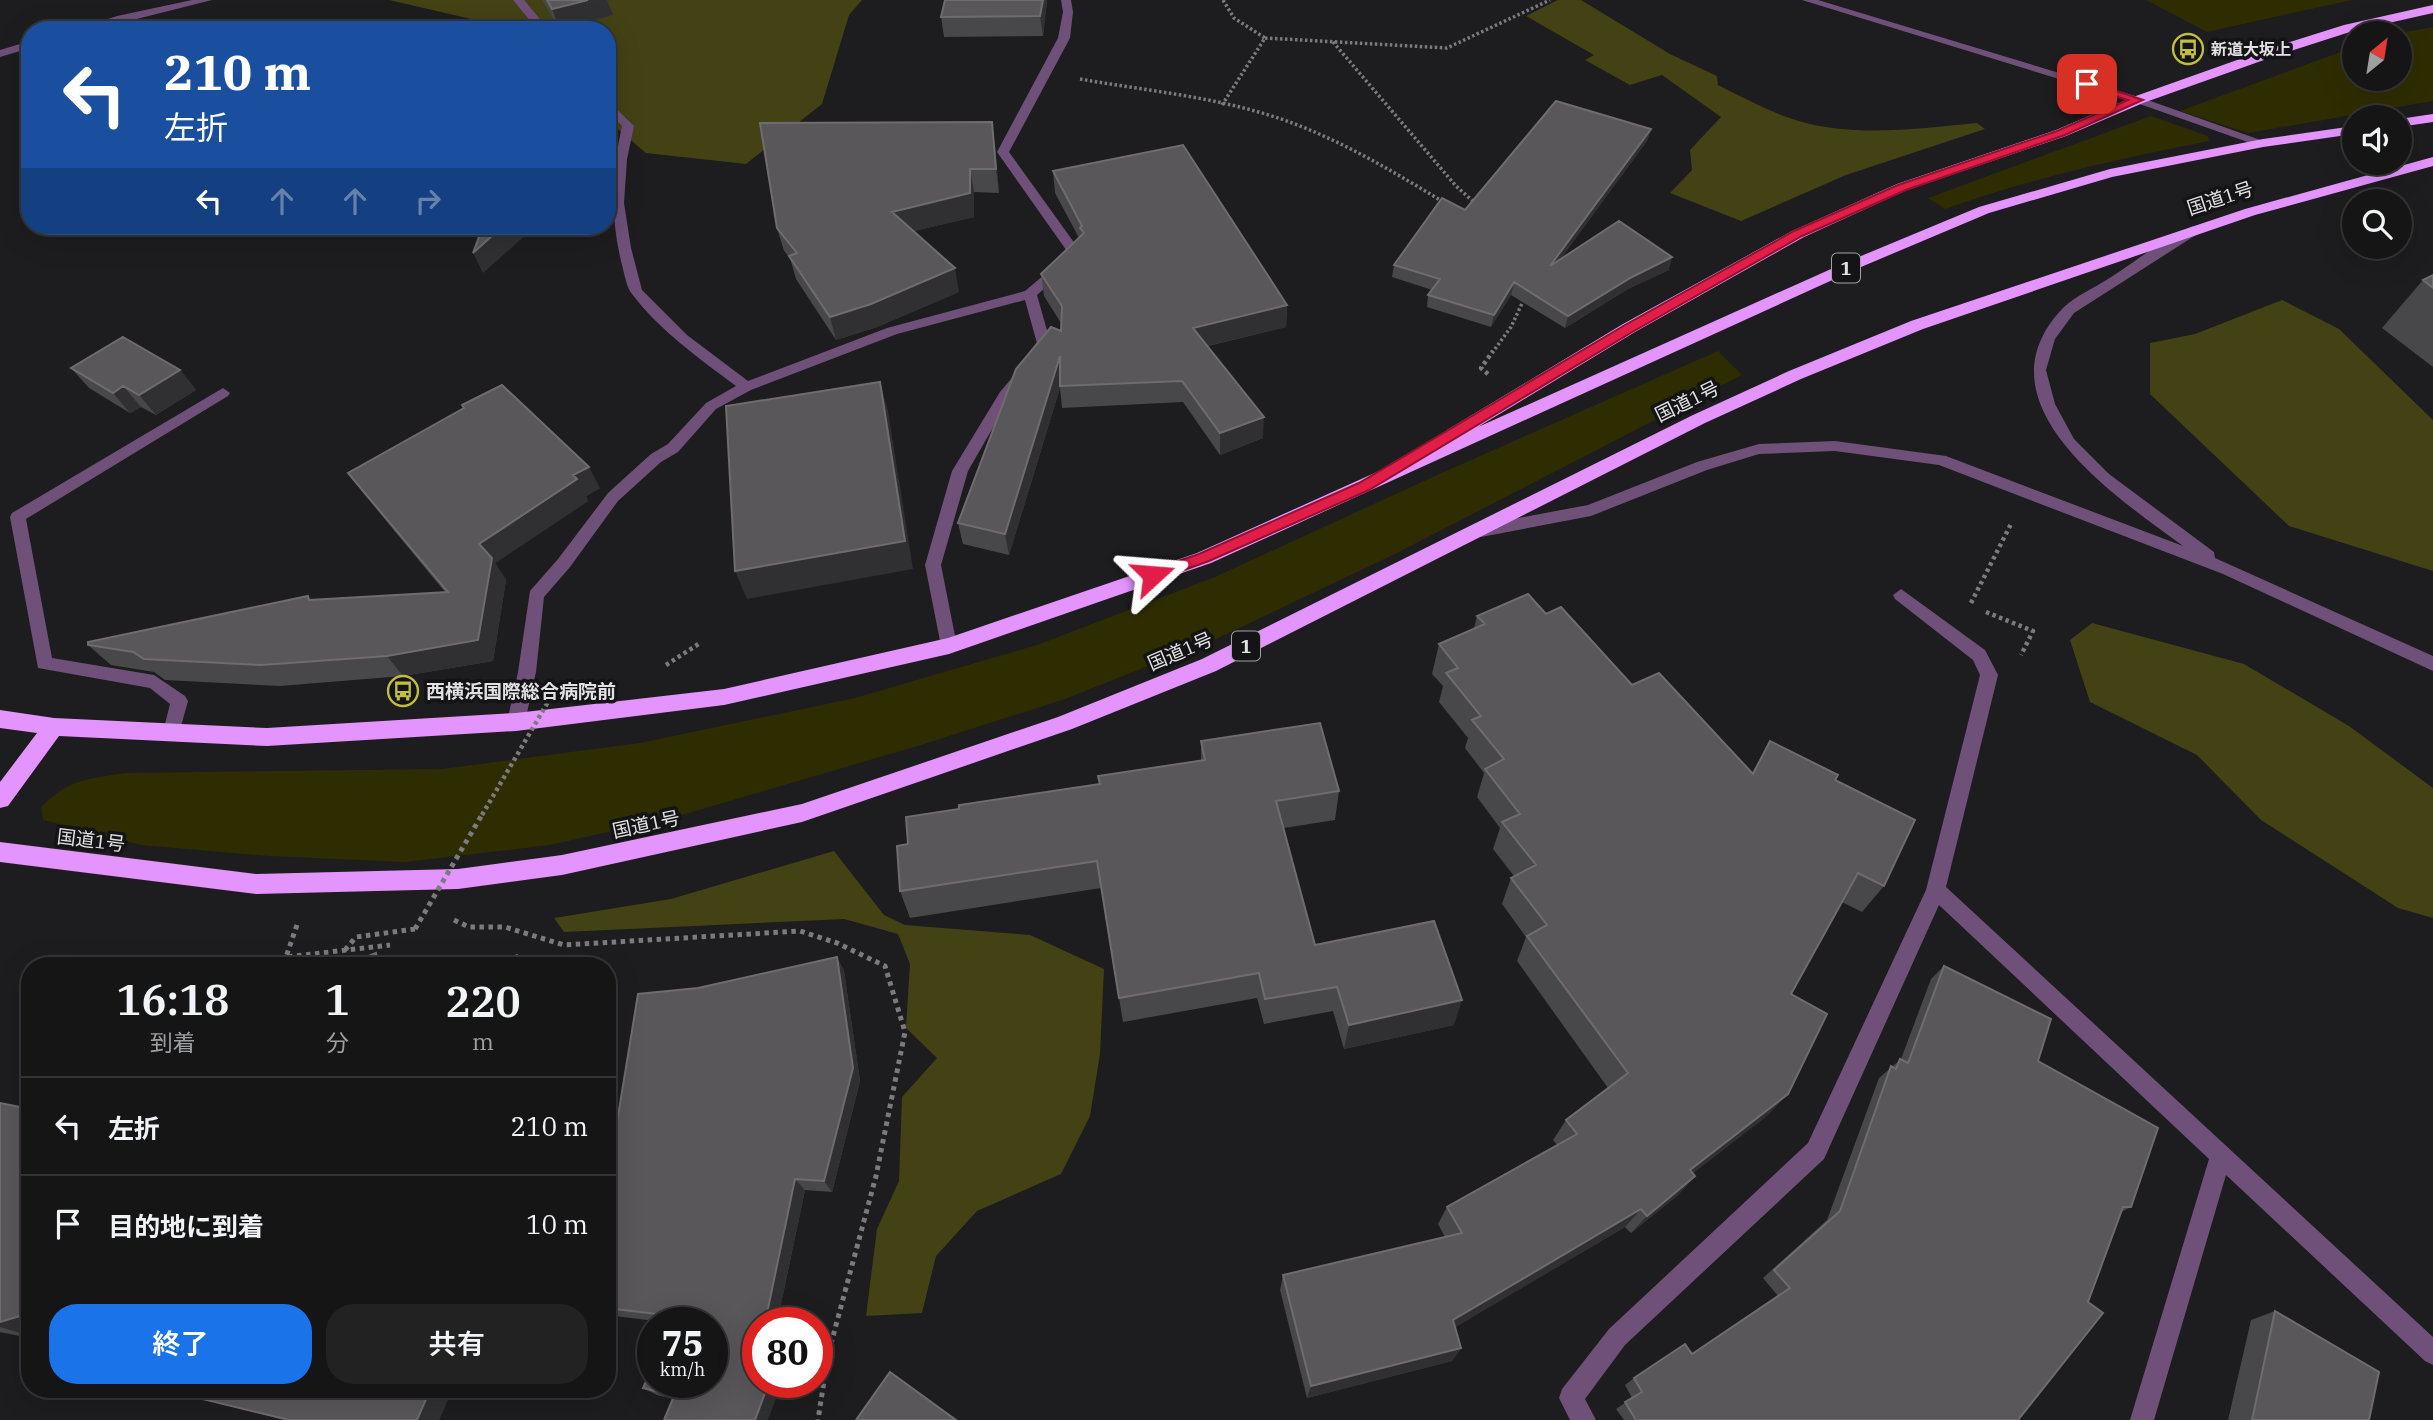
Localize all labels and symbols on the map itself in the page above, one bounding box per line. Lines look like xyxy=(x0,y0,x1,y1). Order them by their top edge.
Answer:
north arrow xyxy=(2342,21,2412,91)
bus stop icon: 新道大坂上 xyxy=(2171,32,2205,66)
place label: 新道大坂上 xyxy=(2211,39,2291,59)
pin xyxy=(2057,54,2117,114)
street label: 国道1号 xyxy=(2184,176,2256,220)
road number: 1 xyxy=(1832,254,1860,282)
street label: 国道1号 xyxy=(1651,375,1723,427)
position arrow xyxy=(1116,538,1190,612)
street label: 国道1号 xyxy=(1144,627,1216,675)
road number: 1 xyxy=(1232,632,1260,660)
bus stop icon: 西横浜国際総合病院前 xyxy=(386,674,420,708)
place label: 西横浜国際総合病院前 xyxy=(426,679,616,703)
street label: 国道1号 xyxy=(610,805,682,843)
street label: 国道1号 xyxy=(56,824,126,856)
speed limit sign: 80 xyxy=(742,1307,833,1398)

